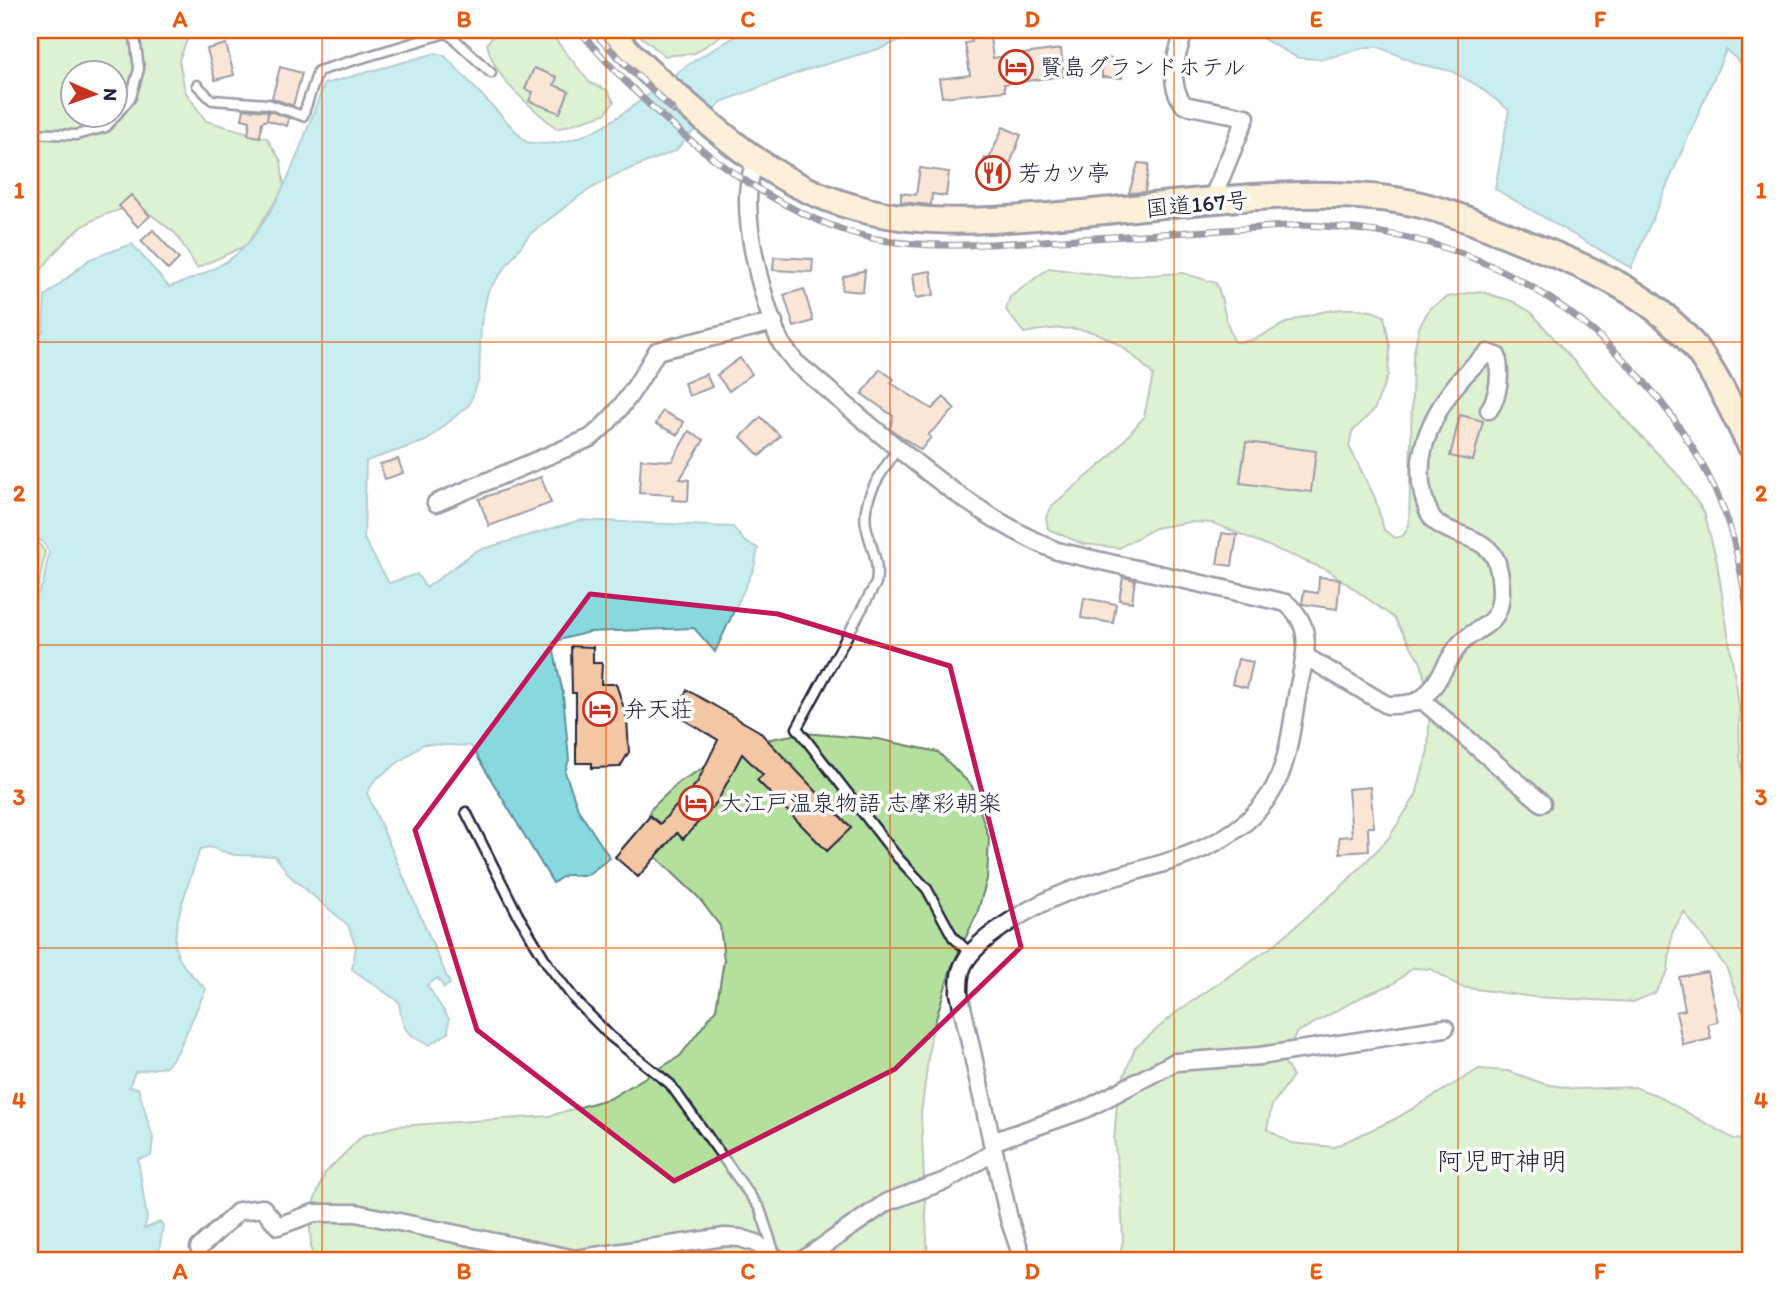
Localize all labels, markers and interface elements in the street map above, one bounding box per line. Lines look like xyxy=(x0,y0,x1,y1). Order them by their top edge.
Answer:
text: A xyxy=(172,5,188,33)
text: B xyxy=(457,5,472,33)
text: C xyxy=(741,5,756,33)
text: D xyxy=(1024,5,1040,33)
text: E xyxy=(1310,5,1323,33)
text: F xyxy=(1594,5,1607,33)
hotel icon: 賢島グランドホテル xyxy=(997,48,1035,86)
place label: 賢島グランドホテル xyxy=(1040,53,1246,81)
north arrow xyxy=(60,60,130,130)
text: N xyxy=(99,88,122,101)
restaurant icon: 芳カツ亭 xyxy=(974,154,1012,192)
place label: 芳カツ亭 xyxy=(1018,159,1110,187)
text: 1 xyxy=(14,176,25,204)
text: 1 xyxy=(1756,176,1767,204)
street label: 国道167号 xyxy=(1144,186,1250,222)
text: 2 xyxy=(13,479,26,507)
text: 2 xyxy=(1755,479,1768,507)
hotel icon: 弁天荘 xyxy=(581,690,619,728)
place label: 弁天荘 xyxy=(624,695,693,723)
text: 3 xyxy=(13,783,26,811)
text: 3 xyxy=(1755,783,1768,811)
hotel icon: 大江戸温泉物語 志摩彩朝楽 xyxy=(677,784,715,822)
place label: 大江戸温泉物語 志摩彩朝楽 xyxy=(720,789,1001,817)
text: 4 xyxy=(12,1086,26,1114)
text: 4 xyxy=(1754,1086,1768,1114)
district label: 阿児町神明 xyxy=(1437,1145,1567,1177)
text: A xyxy=(172,1257,188,1285)
text: B xyxy=(457,1257,472,1285)
text: C xyxy=(741,1257,756,1285)
text: D xyxy=(1024,1257,1040,1285)
text: E xyxy=(1310,1257,1323,1285)
text: F xyxy=(1594,1257,1607,1285)

